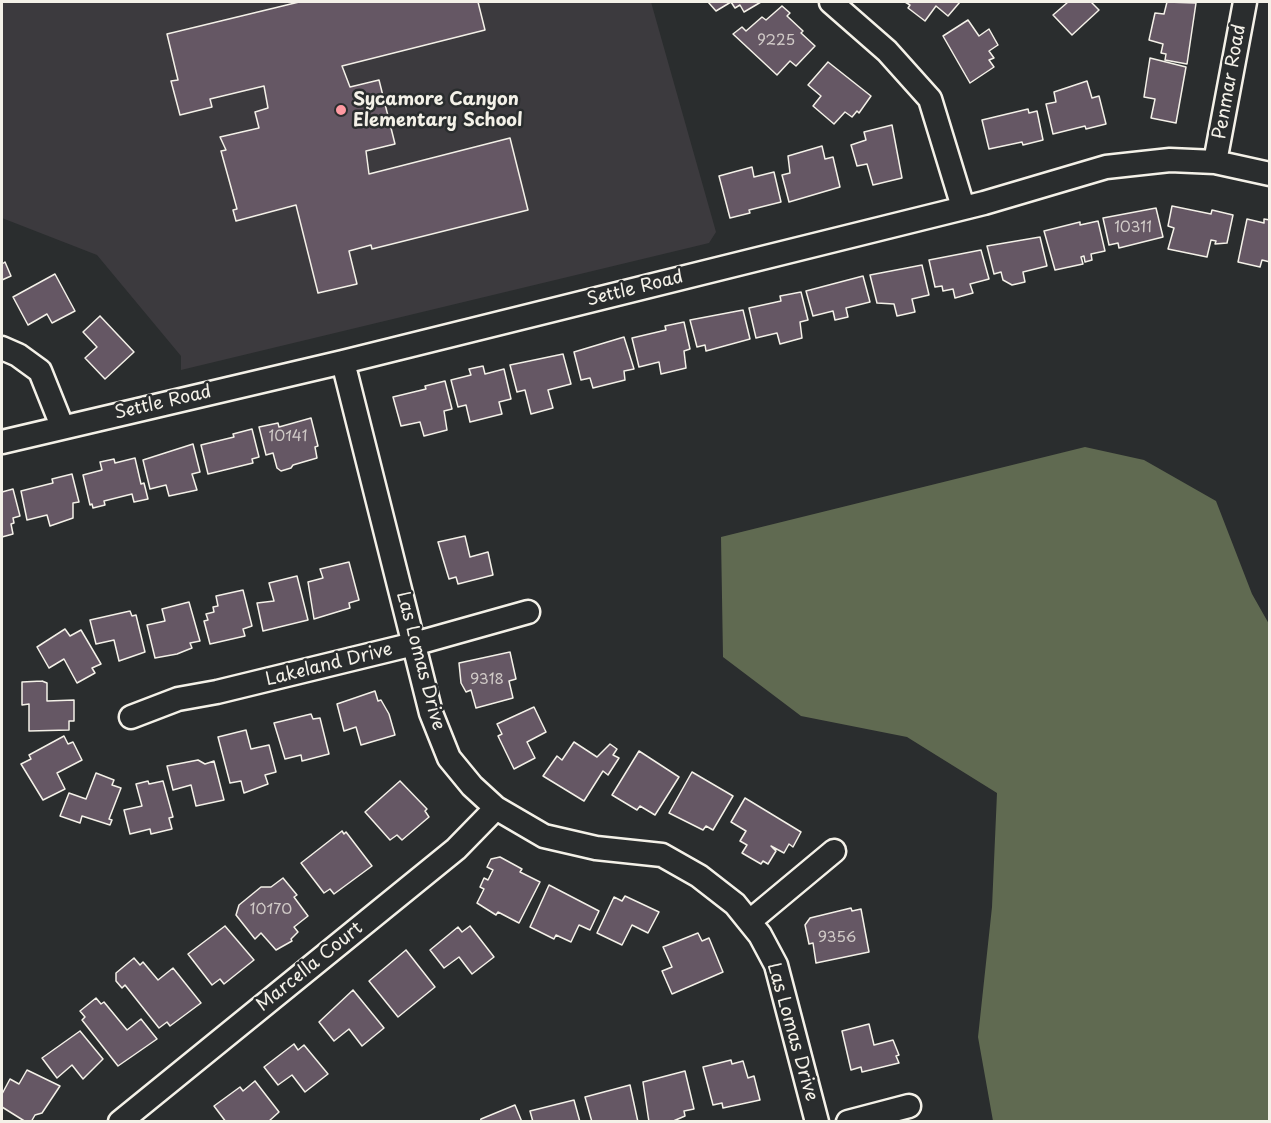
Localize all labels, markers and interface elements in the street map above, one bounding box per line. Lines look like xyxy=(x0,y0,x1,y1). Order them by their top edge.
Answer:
street label: Penmar Road xyxy=(1209,23,1251,141)
house number: 9225 xyxy=(757,32,795,50)
place label: Sycamore Canyon Elementary School xyxy=(353,89,523,132)
marker: Sycamore Canyon Elementary School xyxy=(334,103,348,117)
house number: 10311 xyxy=(1114,219,1152,237)
street label: Settle Road xyxy=(584,267,686,311)
street label: Settle Road xyxy=(112,381,214,425)
house number: 10141 xyxy=(269,428,307,446)
street label: Las Lomas Drive xyxy=(391,589,449,733)
street label: Lakeland Drive xyxy=(263,639,395,691)
house number: 9318 xyxy=(470,671,504,689)
house number: 10170 xyxy=(250,901,292,919)
street label: Marcella Court xyxy=(253,918,367,1016)
house number: 9356 xyxy=(818,929,856,947)
street label: Las Lomas Drive xyxy=(762,960,822,1104)

